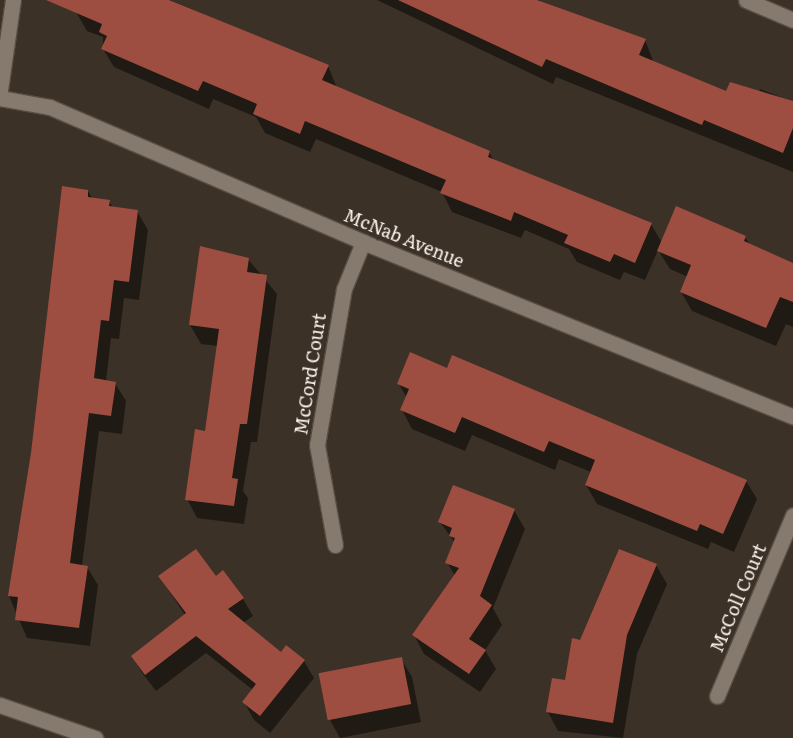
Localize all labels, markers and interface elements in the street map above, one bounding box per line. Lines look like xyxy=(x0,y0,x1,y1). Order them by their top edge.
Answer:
street label: McNab Avenue xyxy=(341,204,467,272)
street label: McCord Court xyxy=(290,312,330,436)
street label: McColl Court xyxy=(706,541,770,655)

